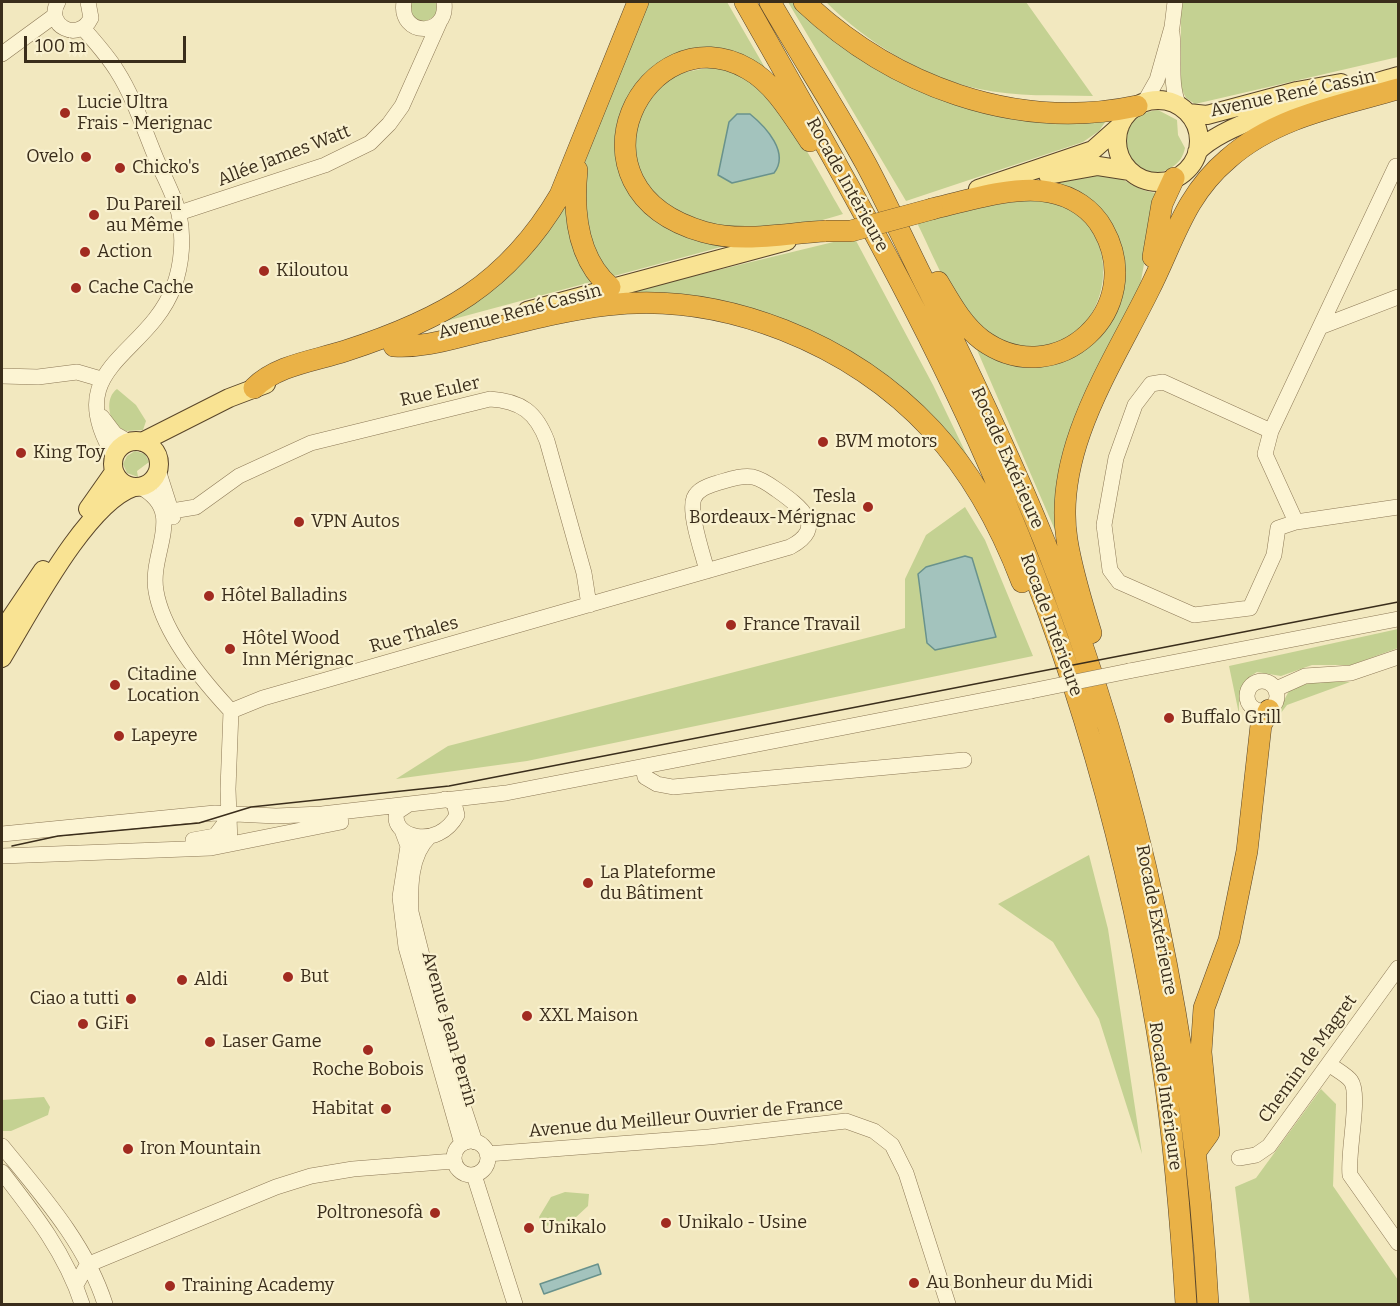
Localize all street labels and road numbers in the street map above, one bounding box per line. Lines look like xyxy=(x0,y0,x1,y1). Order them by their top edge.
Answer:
street label: Avenue René Cassin xyxy=(1209,66,1377,122)
street label: Rocade Intérieure xyxy=(801,114,893,256)
street label: Allée James Watt xyxy=(214,121,354,191)
street label: Avenue René Cassin xyxy=(436,280,604,344)
street label: Rue Euler xyxy=(398,372,482,412)
street label: Rocade Extérieure xyxy=(966,384,1048,532)
street label: Rocade Intérieure xyxy=(1015,551,1087,699)
street label: Rue Thales xyxy=(367,612,461,658)
street label: Rocade Extérieure xyxy=(1131,843,1181,997)
street label: Avenue Jean Perrin xyxy=(417,949,481,1109)
street label: Chemin de Magret xyxy=(1254,991,1362,1127)
street label: Rocade Intérieure xyxy=(1144,1020,1186,1172)
street label: Avenue du Meilleur Ouvrier de France xyxy=(528,1093,844,1143)

